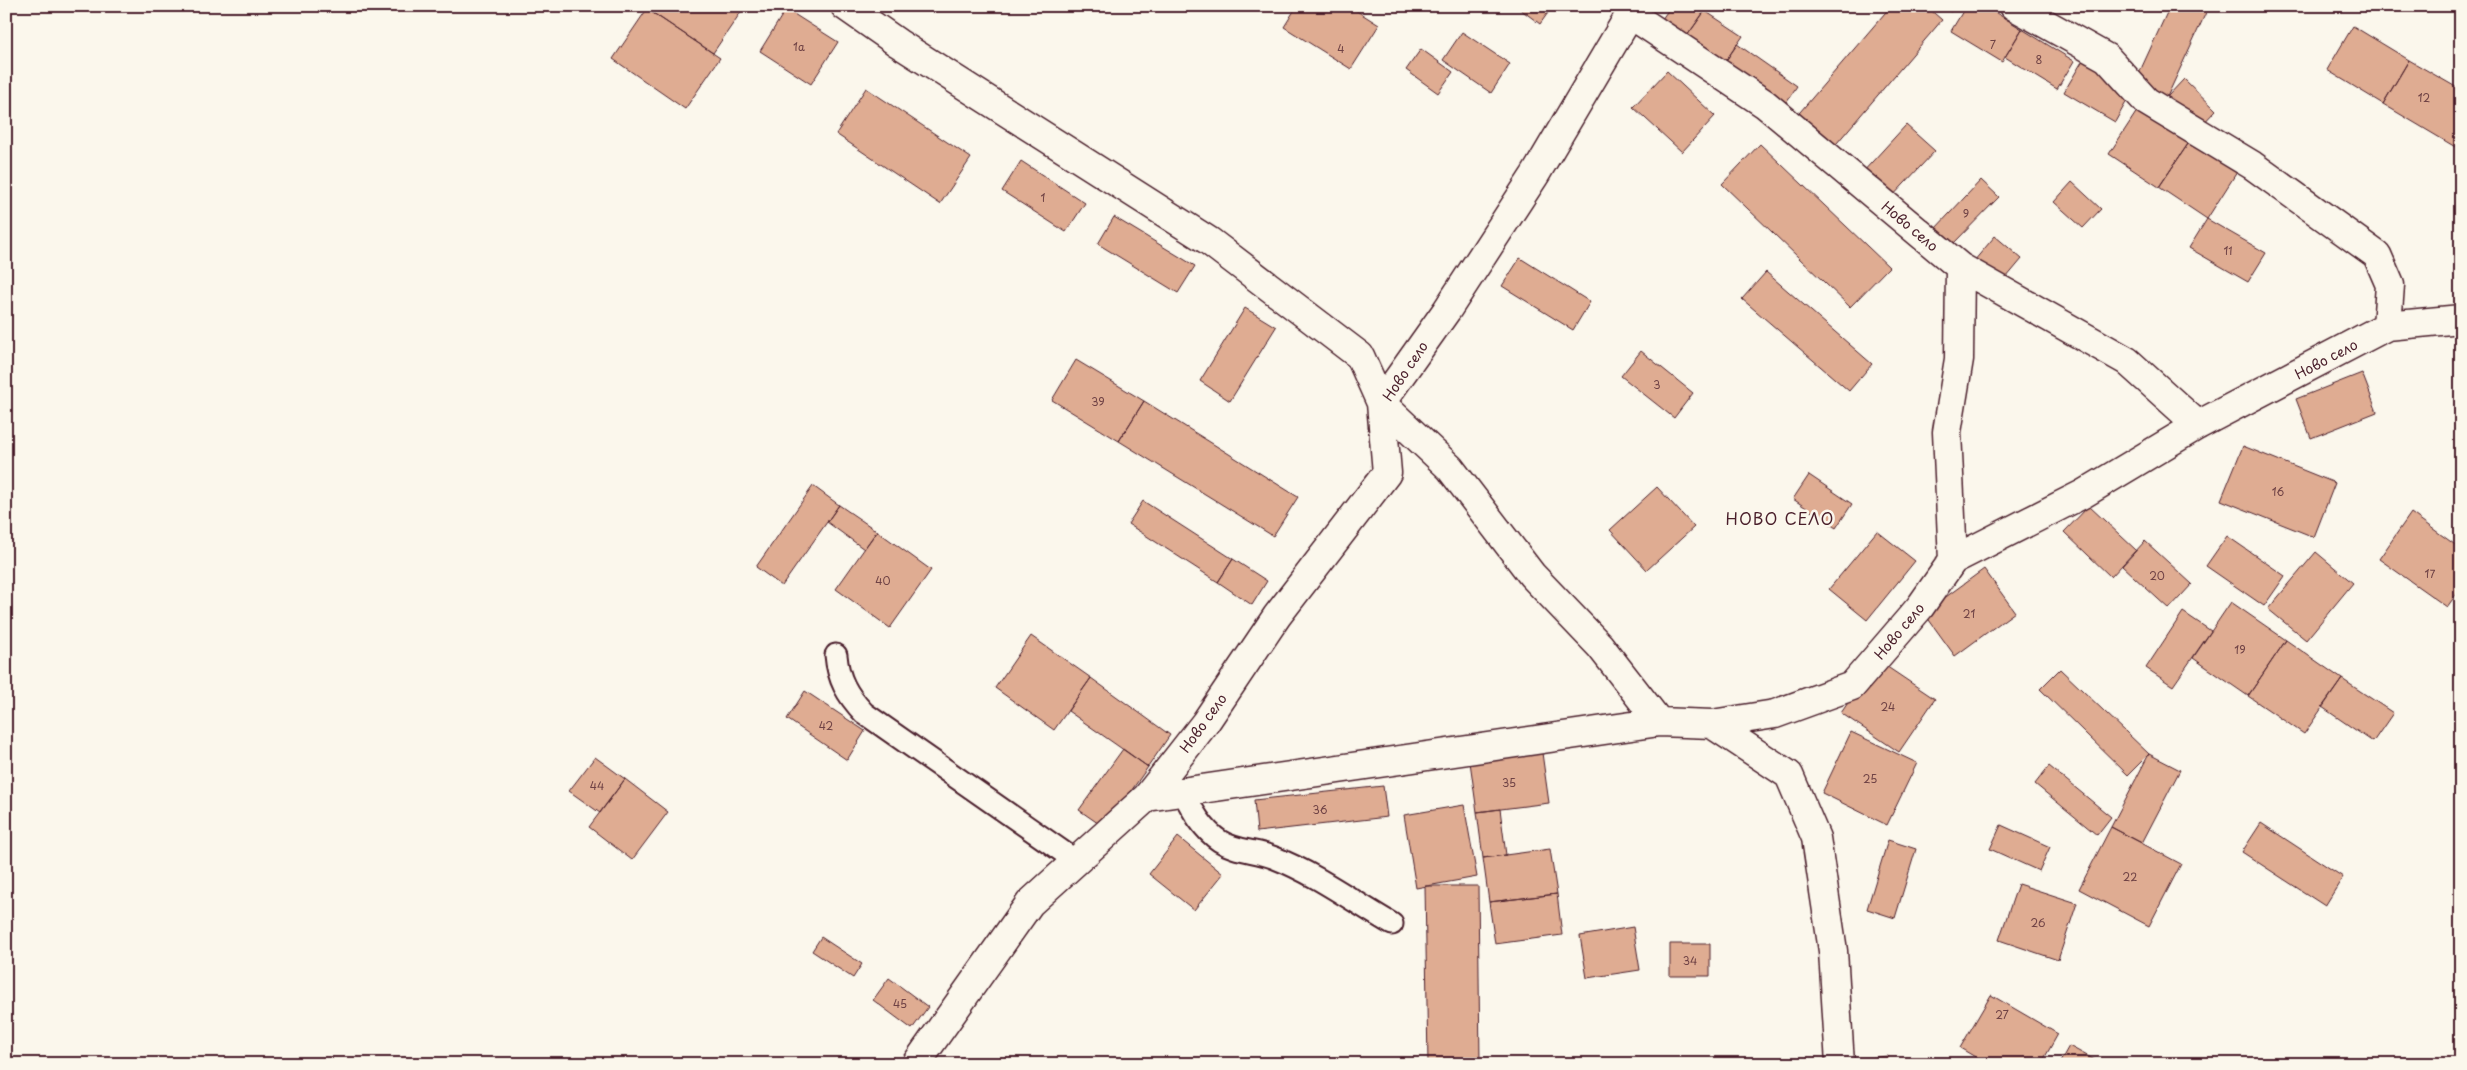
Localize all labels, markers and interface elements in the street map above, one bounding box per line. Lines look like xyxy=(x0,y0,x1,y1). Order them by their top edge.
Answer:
house number: 7 xyxy=(1990,36,1996,53)
house number: 1a xyxy=(793,38,805,55)
house number: 4 xyxy=(1337,40,1345,57)
house number: 8 xyxy=(2036,51,2043,68)
house number: 12 xyxy=(2418,89,2431,106)
house number: 1 xyxy=(1041,189,1046,206)
street label: Ново село xyxy=(1877,196,1943,256)
house number: 9 xyxy=(1963,205,1969,222)
house number: 11 xyxy=(2223,242,2233,259)
street label: Ново село xyxy=(2291,334,2361,384)
street label: Ново село xyxy=(1377,337,1433,405)
house number: 3 xyxy=(1653,376,1661,393)
house number: 39 xyxy=(1091,393,1105,410)
house number: 16 xyxy=(2272,483,2285,500)
district label: НОВО СЕЛО xyxy=(1726,506,1834,530)
house number: 17 xyxy=(2425,565,2436,582)
house number: 20 xyxy=(2149,567,2165,584)
house number: 40 xyxy=(875,572,891,589)
street label: Ново село xyxy=(1869,598,1929,664)
house number: 21 xyxy=(1963,605,1975,622)
house number: 19 xyxy=(2234,641,2246,658)
street label: Ново село xyxy=(1174,689,1232,757)
house number: 24 xyxy=(1881,698,1895,715)
house number: 42 xyxy=(819,717,834,734)
house number: 25 xyxy=(1863,770,1877,787)
house number: 35 xyxy=(1502,774,1516,791)
house number: 44 xyxy=(590,777,604,794)
house number: 36 xyxy=(1313,801,1328,818)
house number: 22 xyxy=(2123,868,2137,885)
house number: 26 xyxy=(2030,914,2046,931)
house number: 34 xyxy=(1683,952,1697,969)
house number: 45 xyxy=(893,995,907,1012)
house number: 27 xyxy=(1995,1006,2009,1023)

